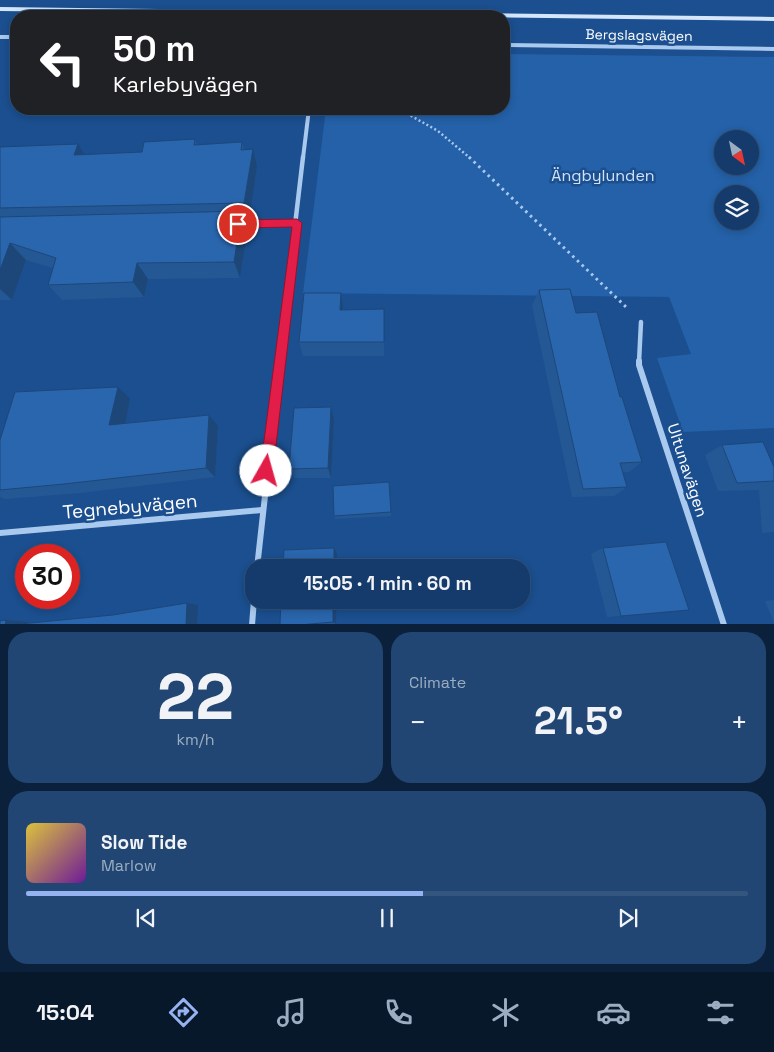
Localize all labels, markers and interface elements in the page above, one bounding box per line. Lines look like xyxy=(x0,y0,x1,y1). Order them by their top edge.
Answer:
street label: Bergslagsvägen xyxy=(585,25,693,45)
text: 50 m xyxy=(113,27,195,71)
icon: left xyxy=(30,30,95,95)
text: Karlebyvägen xyxy=(113,70,258,98)
north arrow xyxy=(714,130,759,175)
map controls xyxy=(714,130,759,230)
park label: Ängbylunden xyxy=(551,165,655,186)
button: layers xyxy=(714,185,759,230)
pin xyxy=(217,203,259,245)
icon: arrive xyxy=(224,210,252,238)
street label: Ultunavägen xyxy=(663,421,713,520)
position arrow xyxy=(239,444,291,496)
street label: Tegnebyvägen xyxy=(62,488,198,525)
speed limit sign: 30 xyxy=(15,544,80,609)
text: 15:05 · 1 min · 60 m xyxy=(303,571,472,596)
text: 22 xyxy=(157,655,234,738)
text: Climate xyxy=(409,672,466,693)
text: 21.5° xyxy=(534,697,623,745)
text: − xyxy=(409,704,426,740)
text: + xyxy=(731,704,748,740)
text: km/h xyxy=(176,729,215,750)
text: Slow Tide xyxy=(101,830,187,855)
text: Marlow xyxy=(101,855,157,876)
icon: previous xyxy=(132,904,160,932)
icon: pause xyxy=(373,904,401,932)
icon: next xyxy=(614,904,642,932)
icon: directions xyxy=(166,995,201,1030)
icon: music xyxy=(274,995,309,1030)
icon: phone xyxy=(381,995,416,1030)
icon: climate xyxy=(488,995,523,1030)
icon: car xyxy=(596,995,631,1030)
icon: filters xyxy=(703,995,738,1030)
text: 15:04 xyxy=(36,998,94,1026)

